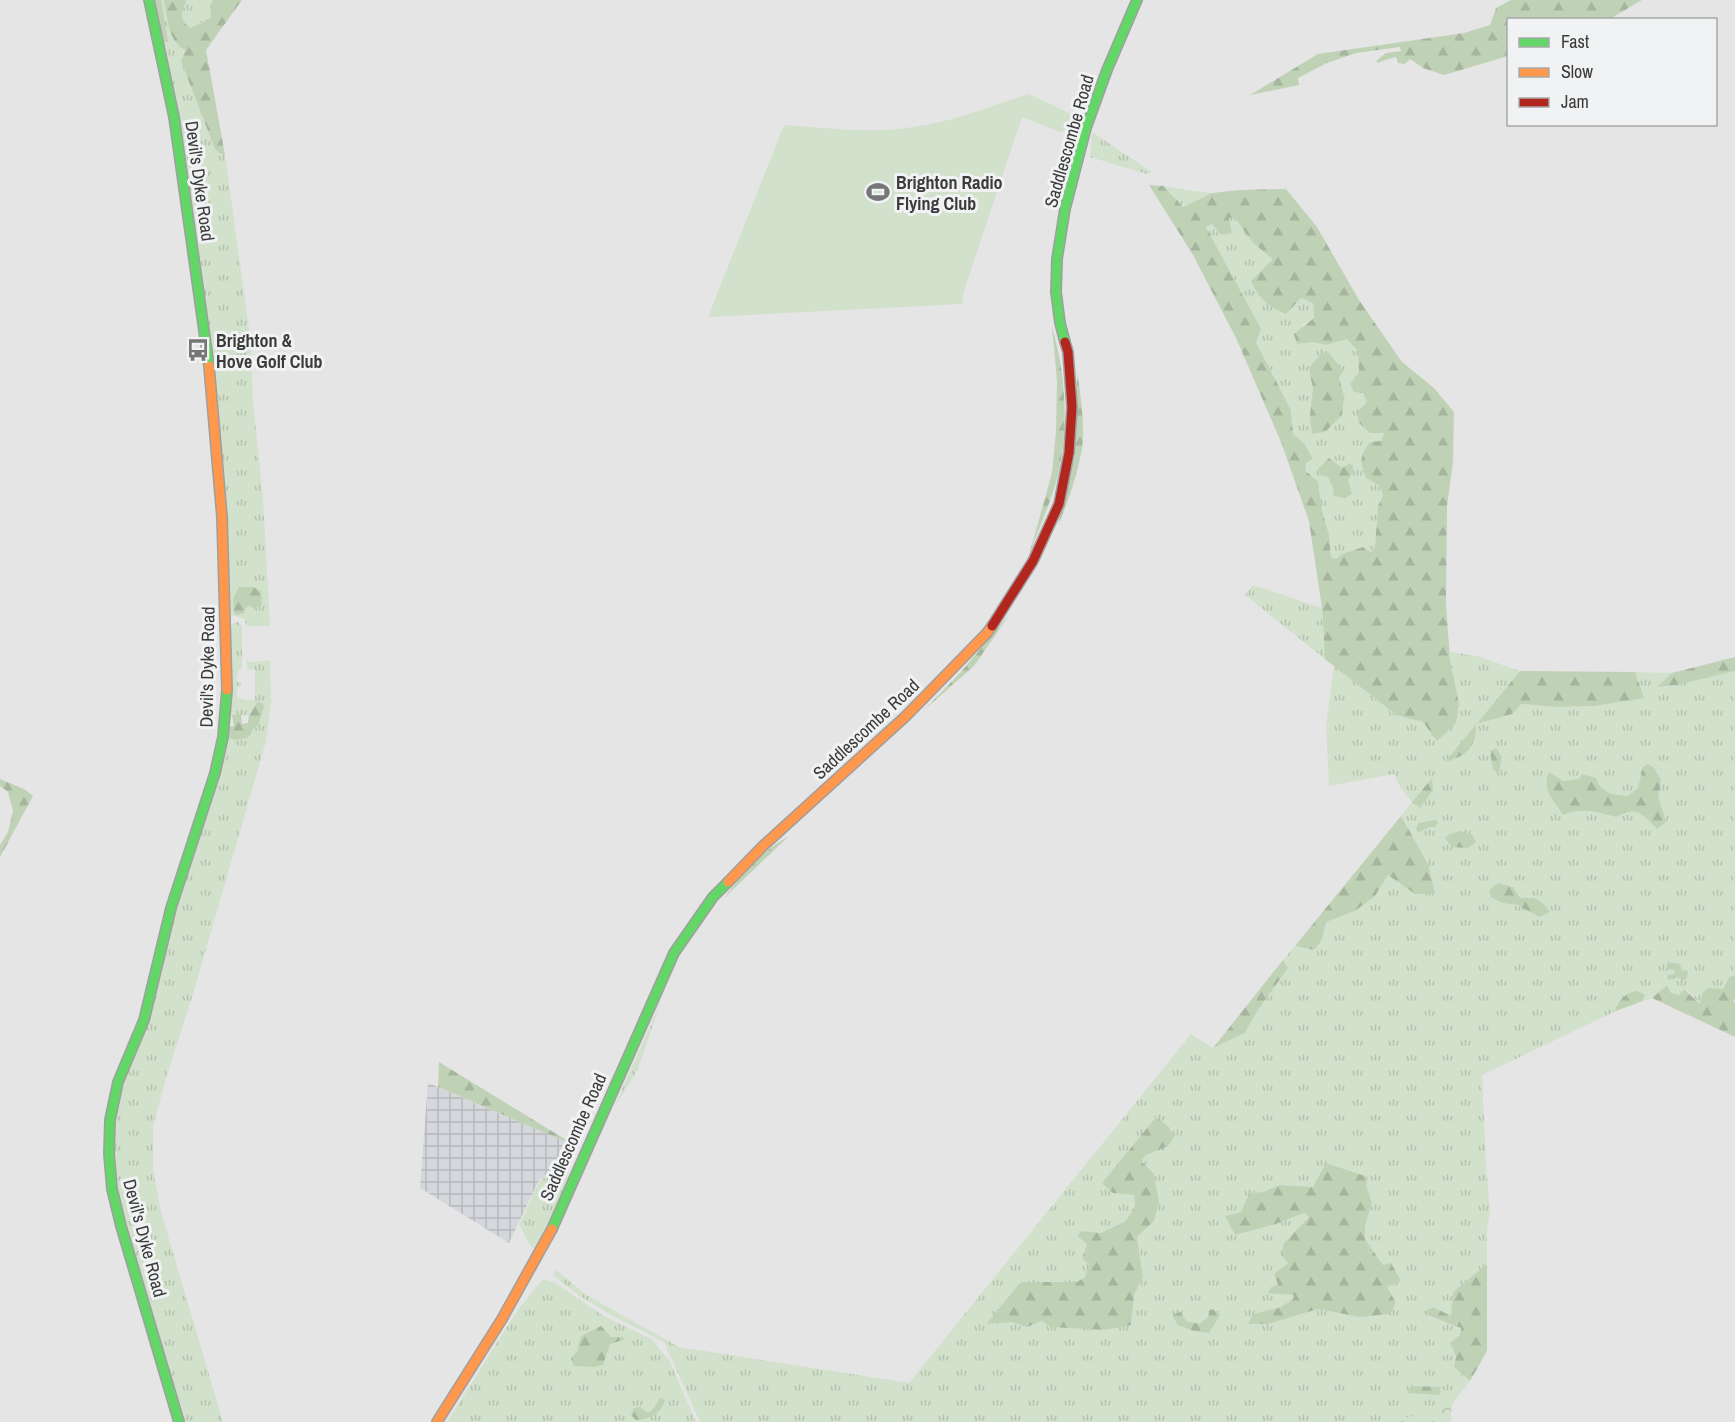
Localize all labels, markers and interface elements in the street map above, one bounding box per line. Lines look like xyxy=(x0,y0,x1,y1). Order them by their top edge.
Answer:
legend xyxy=(1507,18,1717,126)
text: Fast xyxy=(1561,29,1589,54)
text: Slow xyxy=(1561,59,1593,84)
street label: Saddlescombe Road xyxy=(1038,72,1100,210)
text: Jam xyxy=(1561,89,1589,114)
street label: Devil's Dyke Road xyxy=(179,119,221,243)
place label: Brighton Radio Flying Club xyxy=(896,170,1003,216)
sports icon: Brighton Radio Flying Club xyxy=(865,179,891,205)
place label: Brighton & Hove Golf Club xyxy=(216,328,323,374)
bus stop icon: Brighton & Hove Golf Club xyxy=(185,337,211,363)
street label: Devil's Dyke Road xyxy=(193,606,221,728)
street label: Saddlescombe Road xyxy=(807,673,925,785)
street label: Saddlescombe Road xyxy=(534,1069,612,1205)
street label: Devil's Dyke Road xyxy=(117,1176,173,1300)

